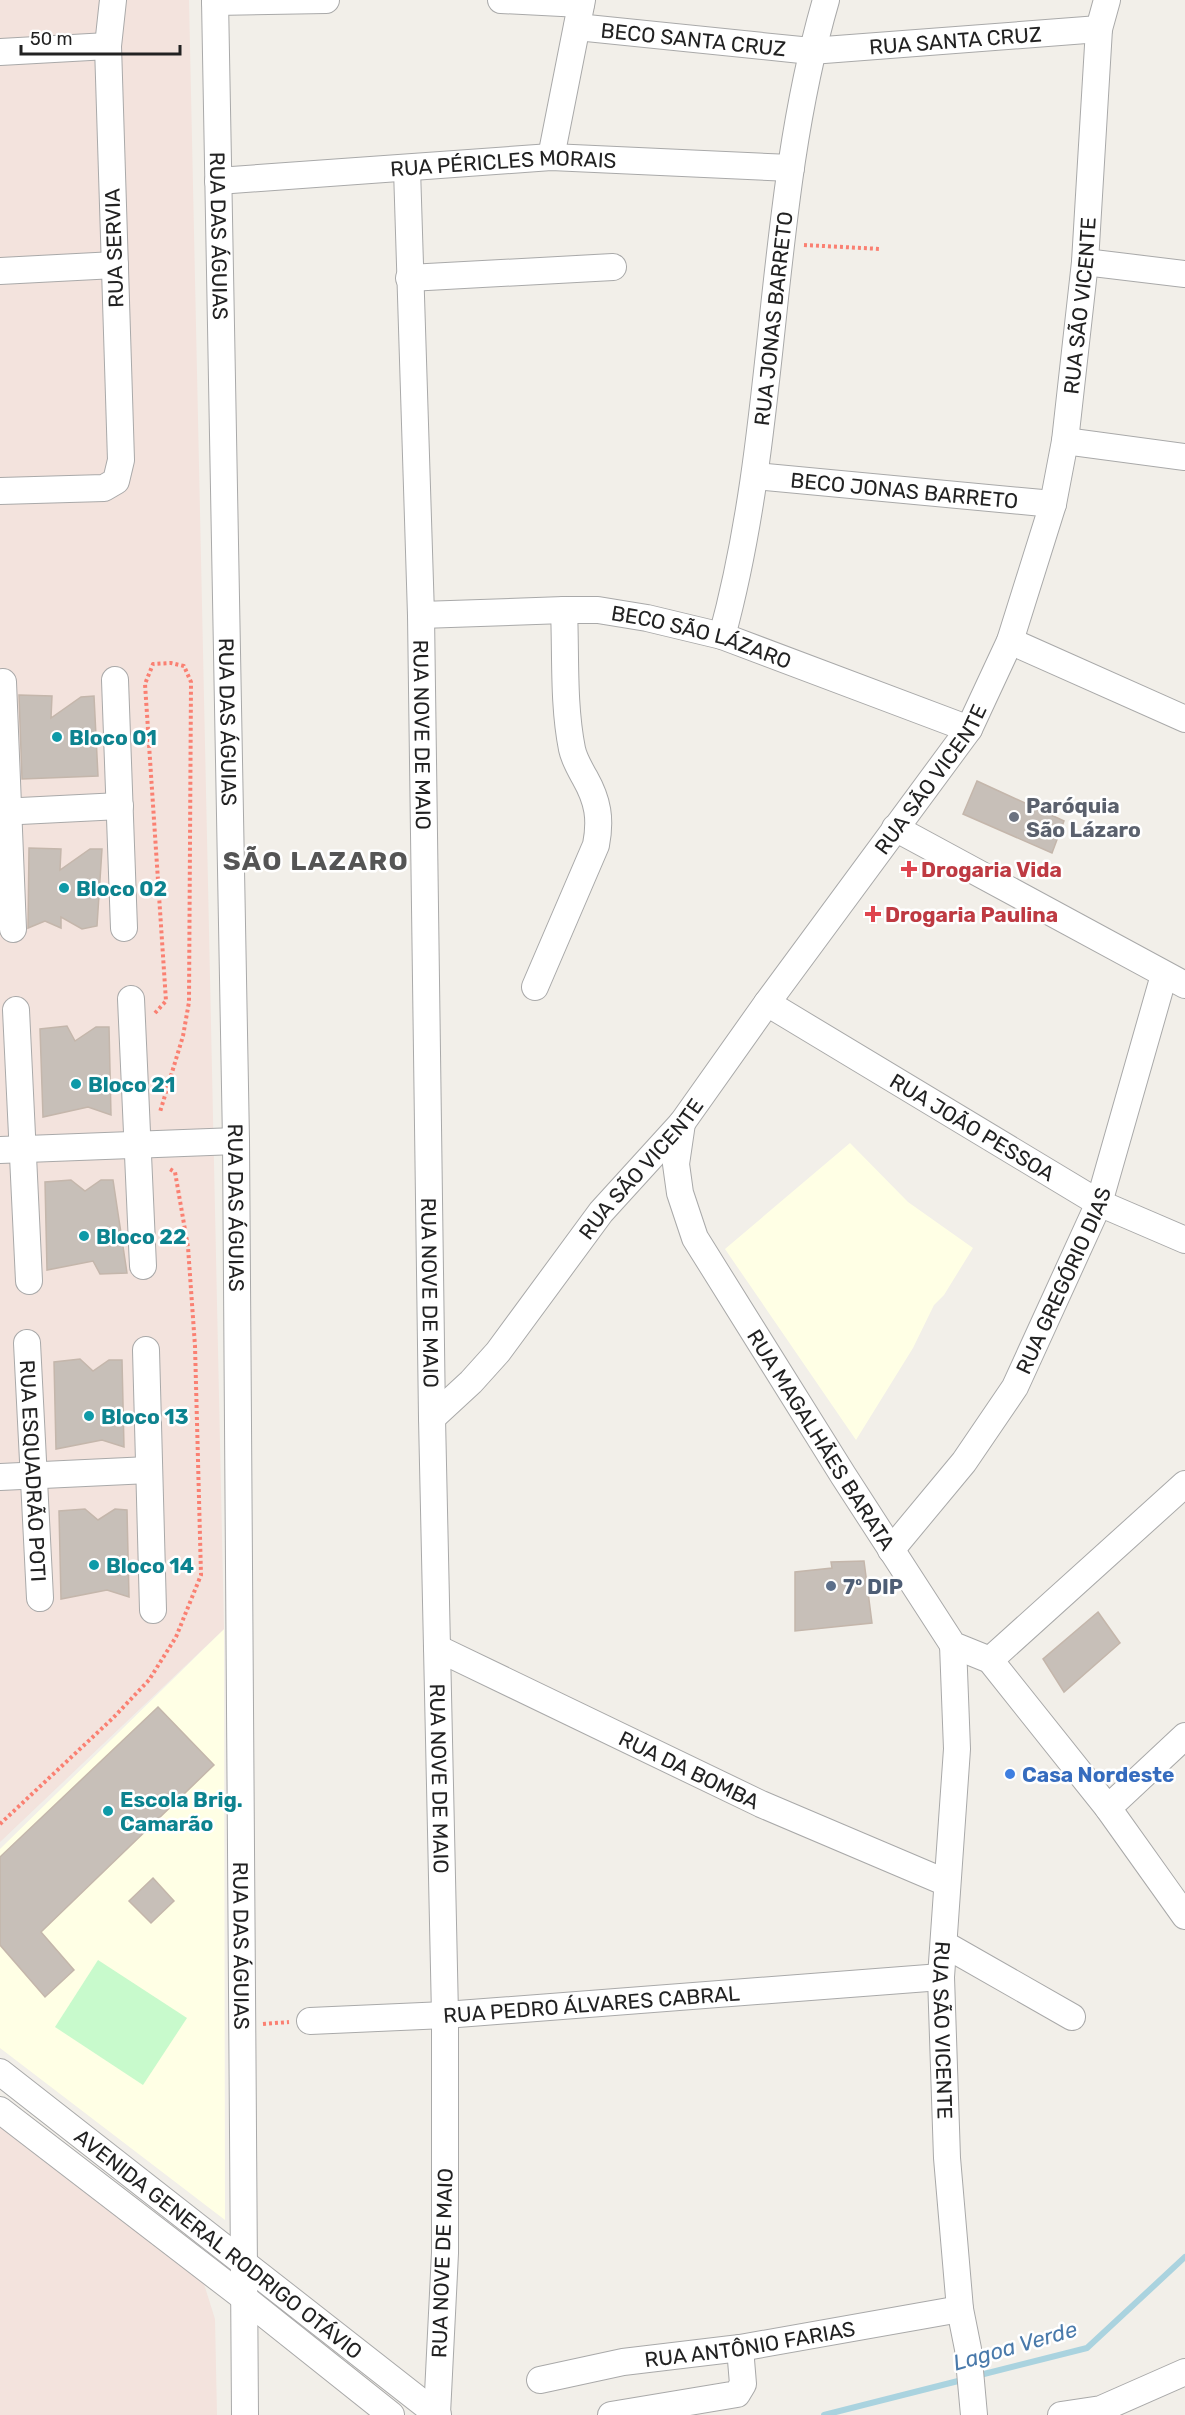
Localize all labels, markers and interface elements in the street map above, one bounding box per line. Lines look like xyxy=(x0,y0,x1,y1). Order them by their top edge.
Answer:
street label: BECO SANTA CRUZ xyxy=(600,17,787,61)
scale bar xyxy=(21,18,180,56)
street label: RUA SANTA CRUZ xyxy=(868,21,1042,59)
text: 50 m xyxy=(30,28,73,50)
street label: RUA PÉRICLES MORAIS xyxy=(389,144,617,181)
street label: RUA DAS ÁGUIAS xyxy=(205,152,233,320)
street label: RUA SERVIA xyxy=(99,188,129,308)
street label: RUA JONAS BARRETO xyxy=(748,210,797,427)
street label: RUA SÃO VICENTE xyxy=(1058,216,1100,396)
street label: BECO JONAS BARRETO xyxy=(789,467,1019,513)
street label: BECO SÃO LÁZARO xyxy=(609,600,795,674)
street label: RUA DAS ÁGUIAS xyxy=(214,638,242,806)
street label: RUA NOVE DE MAIO xyxy=(409,640,436,830)
street label: RUA SÃO VICENTE xyxy=(869,700,991,859)
place label: Bloco 01 xyxy=(69,725,157,750)
marker: Bloco 01 xyxy=(50,730,64,744)
place label: Paróquia São Lázaro xyxy=(1026,793,1141,842)
marker: Paróquia São Lázaro xyxy=(1007,810,1021,824)
district label: SÃO LAZARO xyxy=(223,845,409,877)
place label: Drogaria Vida xyxy=(921,857,1062,882)
marker: Drogaria Vida xyxy=(902,862,916,876)
place label: Bloco 02 xyxy=(76,876,167,901)
marker: Bloco 02 xyxy=(57,881,71,895)
place label: Drogaria Paulina xyxy=(885,902,1058,927)
marker: Drogaria Paulina xyxy=(866,907,880,921)
street label: RUA JOÃO PESSOA xyxy=(886,1068,1059,1186)
place label: Bloco 21 xyxy=(88,1072,175,1097)
marker: Bloco 21 xyxy=(69,1077,83,1091)
street label: RUA SÃO VICENTE xyxy=(573,1093,708,1244)
street label: RUA DAS ÁGUIAS xyxy=(223,1124,250,1292)
street label: RUA GREGÓRIO DIAS xyxy=(1010,1184,1115,1378)
street label: RUA NOVE DE MAIO xyxy=(416,1198,444,1388)
place label: Bloco 22 xyxy=(96,1224,187,1249)
marker: Bloco 22 xyxy=(77,1229,91,1243)
street label: RUA MAGALHÃES BARATA xyxy=(743,1324,901,1554)
street label: RUA ESQUADRÃO POTI xyxy=(15,1359,52,1582)
place label: Bloco 13 xyxy=(101,1404,189,1429)
marker: Bloco 13 xyxy=(82,1409,96,1423)
place label: Bloco 14 xyxy=(106,1553,194,1578)
marker: Bloco 14 xyxy=(87,1558,101,1572)
place label: 7º DIP xyxy=(843,1574,903,1599)
marker: 7º DIP xyxy=(824,1579,838,1593)
street label: RUA NOVE DE MAIO xyxy=(425,1683,454,1874)
street label: RUA DA BOMBA xyxy=(615,1725,763,1814)
place label: Casa Nordeste xyxy=(1022,1762,1175,1787)
marker: Casa Nordeste xyxy=(1003,1767,1017,1781)
place label: Escola Brig. Camarão xyxy=(120,1787,243,1836)
marker: Escola Brig. Camarão xyxy=(101,1804,115,1818)
street label: RUA DAS ÁGUIAS xyxy=(229,1862,255,2030)
street label: RUA SÃO VICENTE xyxy=(928,1941,958,2120)
street label: RUA PEDRO ÁLVARES CABRAL xyxy=(442,1980,741,2028)
street label: AVENIDA GENERAL RODRIGO OTÁVIO xyxy=(70,2123,368,2364)
street label: RUA NOVE DE MAIO xyxy=(426,2168,458,2358)
street label: RUA ANTÔNIO FARIAS xyxy=(643,2315,857,2372)
water label: Lagoa Verde xyxy=(950,2315,1080,2377)

